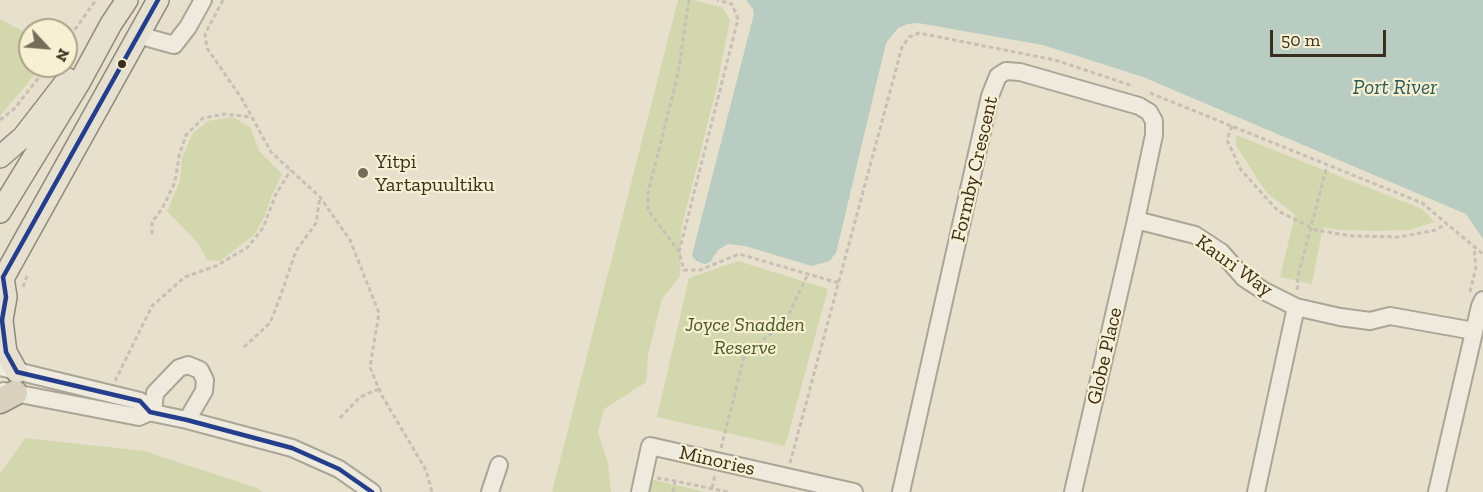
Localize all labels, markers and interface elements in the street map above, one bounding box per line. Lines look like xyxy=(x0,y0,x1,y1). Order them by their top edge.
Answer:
north arrow xyxy=(18,18,78,78)
scale bar xyxy=(1273,18,1388,56)
text: 50 m xyxy=(1281,29,1320,51)
text: N xyxy=(52,46,74,65)
unlabelled marker xyxy=(116,58,128,70)
water label: Port River xyxy=(1353,75,1437,101)
street label: Formby Crescent xyxy=(947,94,1003,244)
place label: Yitpi Yartapuultiku xyxy=(375,150,494,197)
marker: Yitpi Yartapuultiku xyxy=(356,166,370,180)
street label: Kauri Way xyxy=(1191,230,1277,302)
street label: Globe Place xyxy=(1082,305,1128,407)
park label: Joyce Snadden Reserve xyxy=(685,313,805,360)
street label: Minories xyxy=(677,441,757,481)

